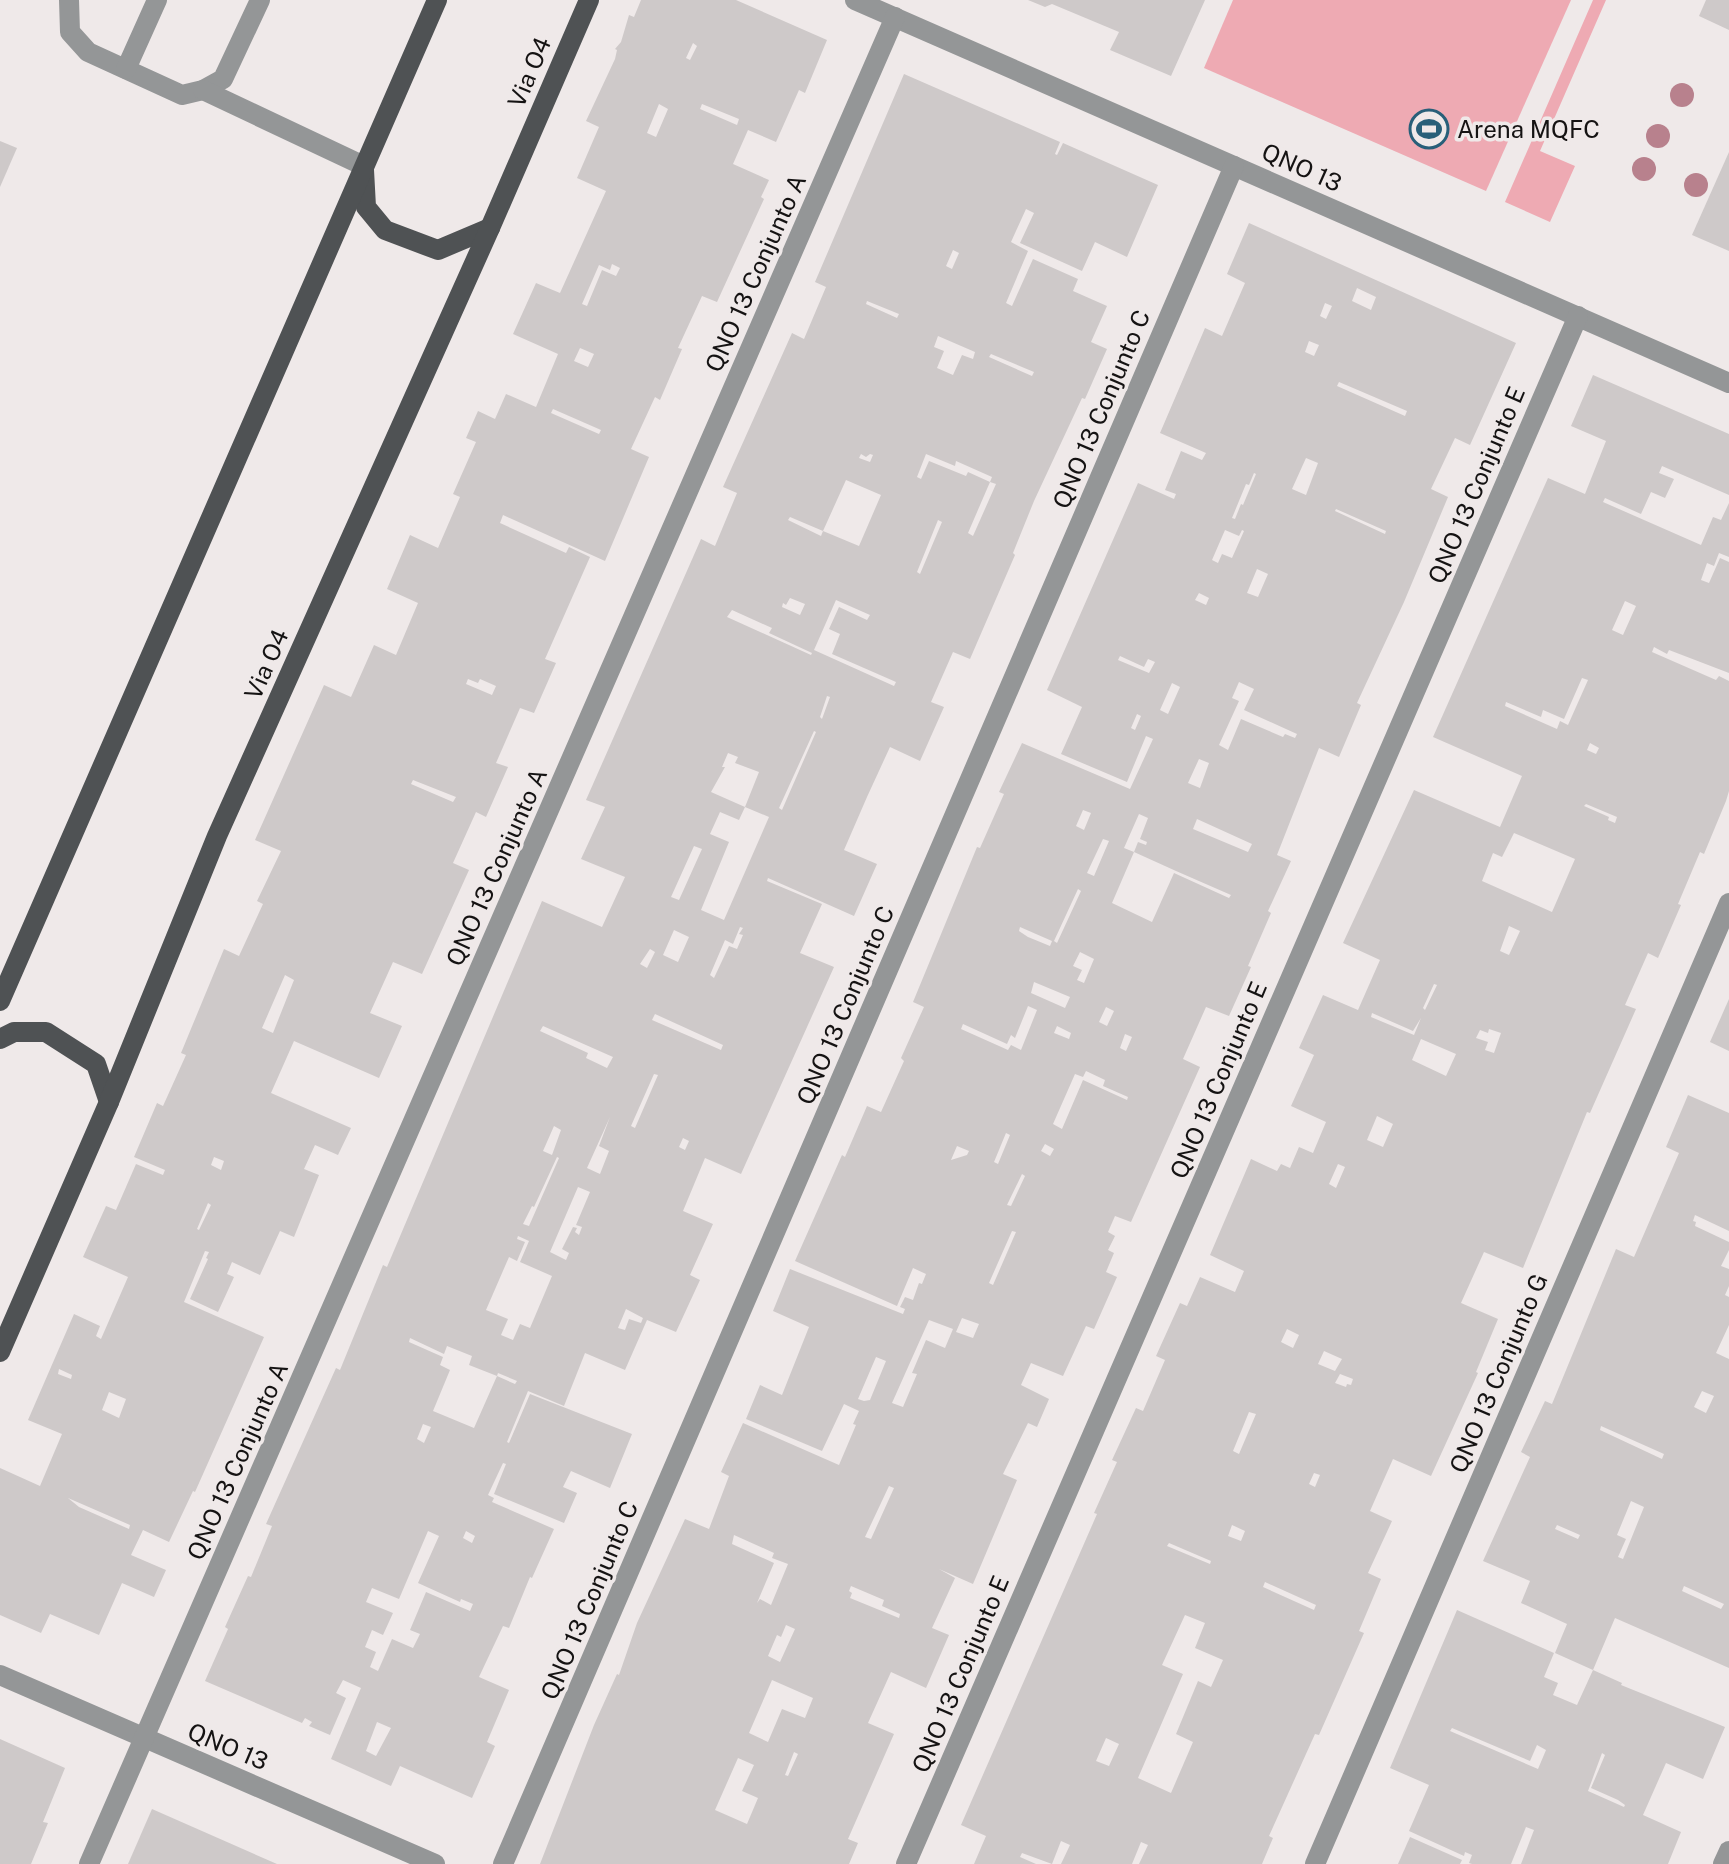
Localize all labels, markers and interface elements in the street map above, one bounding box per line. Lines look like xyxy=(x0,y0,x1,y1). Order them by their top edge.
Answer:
street label: Via O4 xyxy=(502,33,556,111)
sports icon: Arena MQFC xyxy=(1408,108,1450,150)
place label: Arena MQFC xyxy=(1457,115,1600,143)
street label: QNO 13 xyxy=(1258,137,1346,197)
street label: QNO 13 Conjunto A xyxy=(699,170,811,376)
street label: QNO 13 Conjunto C xyxy=(1047,306,1155,512)
street label: QNO 13 Conjunto E xyxy=(1422,382,1530,588)
street label: Via O4 xyxy=(238,625,294,703)
street label: QNO 13 Conjunto A xyxy=(440,764,552,970)
street label: QNO 13 Conjunto C xyxy=(791,902,899,1108)
street label: QNO 13 Conjunto E xyxy=(1164,977,1272,1183)
street label: QNO 13 Conjunto G xyxy=(1443,1269,1553,1477)
street label: QNO 13 Conjunto A xyxy=(181,1358,293,1564)
street label: QNO 13 Conjunto C xyxy=(535,1497,643,1703)
street label: QNO 13 Conjunto E xyxy=(906,1571,1014,1777)
street label: QNO 13 xyxy=(184,1717,272,1775)

